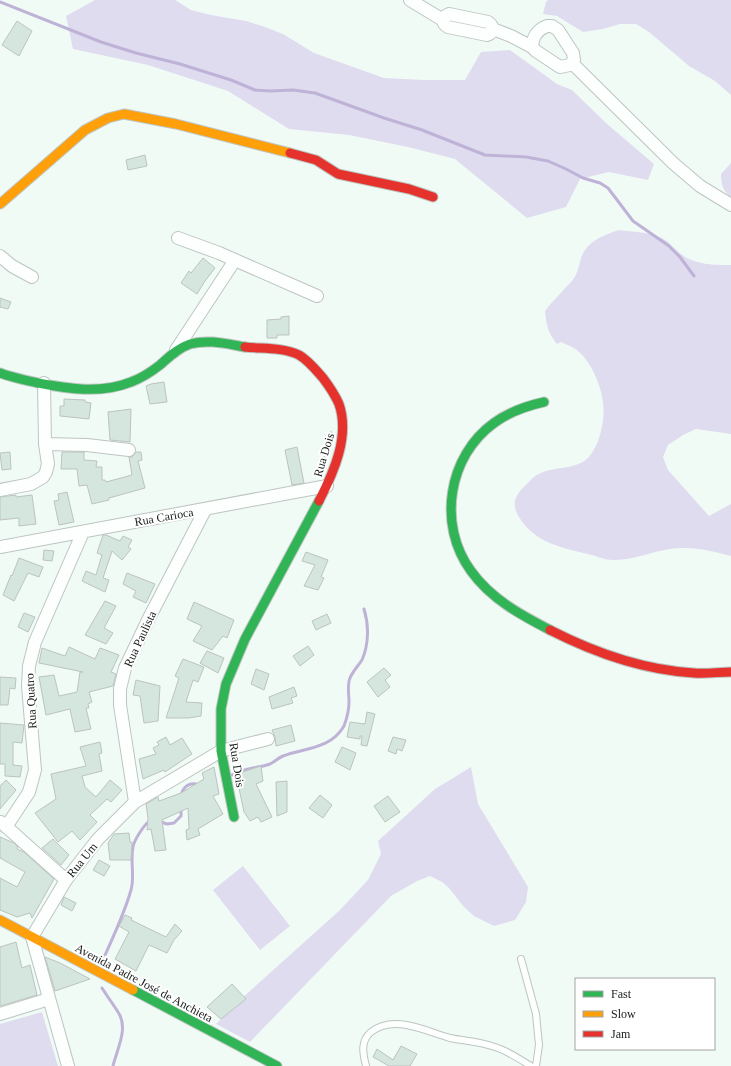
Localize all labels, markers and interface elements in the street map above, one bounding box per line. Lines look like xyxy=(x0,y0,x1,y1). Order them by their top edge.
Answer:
street label: Rua Dois xyxy=(311,431,337,479)
street label: Rua Carioca xyxy=(133,505,195,529)
street label: Rua Paulista xyxy=(121,608,159,669)
street label: Rua Quatro xyxy=(23,673,39,729)
street label: Rua Dois xyxy=(227,742,247,789)
street label: Rua Um xyxy=(64,839,101,880)
street label: Avenida Padre José de Anchieta xyxy=(73,941,216,1026)
legend xyxy=(575,978,715,1050)
text: Fast xyxy=(611,987,632,1001)
text: Slow xyxy=(611,1007,636,1021)
text: Jam xyxy=(611,1027,631,1041)

